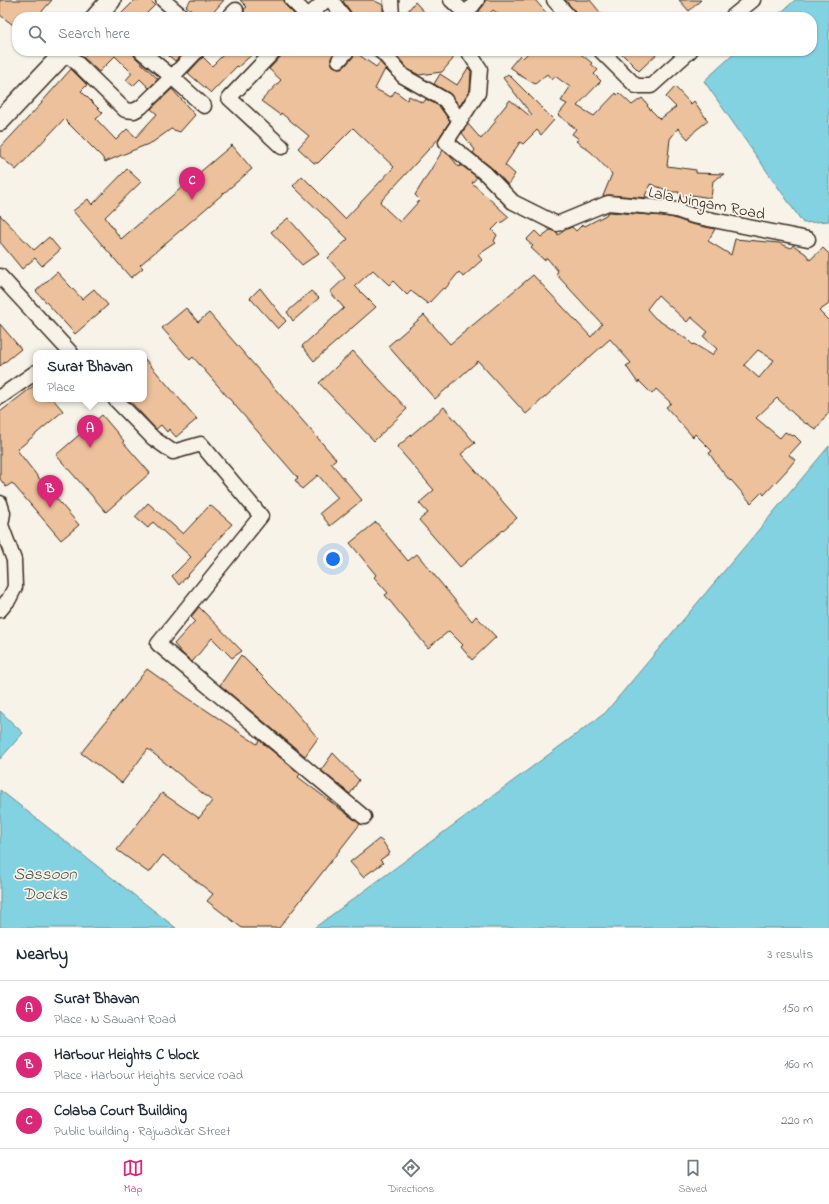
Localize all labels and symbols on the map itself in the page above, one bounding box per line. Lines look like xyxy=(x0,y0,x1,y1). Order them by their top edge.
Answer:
pin: C xyxy=(179,167,205,200)
street label: Lala Ningam Road xyxy=(646,181,767,227)
pin: A xyxy=(77,415,103,448)
pin: B xyxy=(37,475,63,508)
your location xyxy=(323,549,343,569)
water label: Sassoon Docks xyxy=(13,862,77,907)

